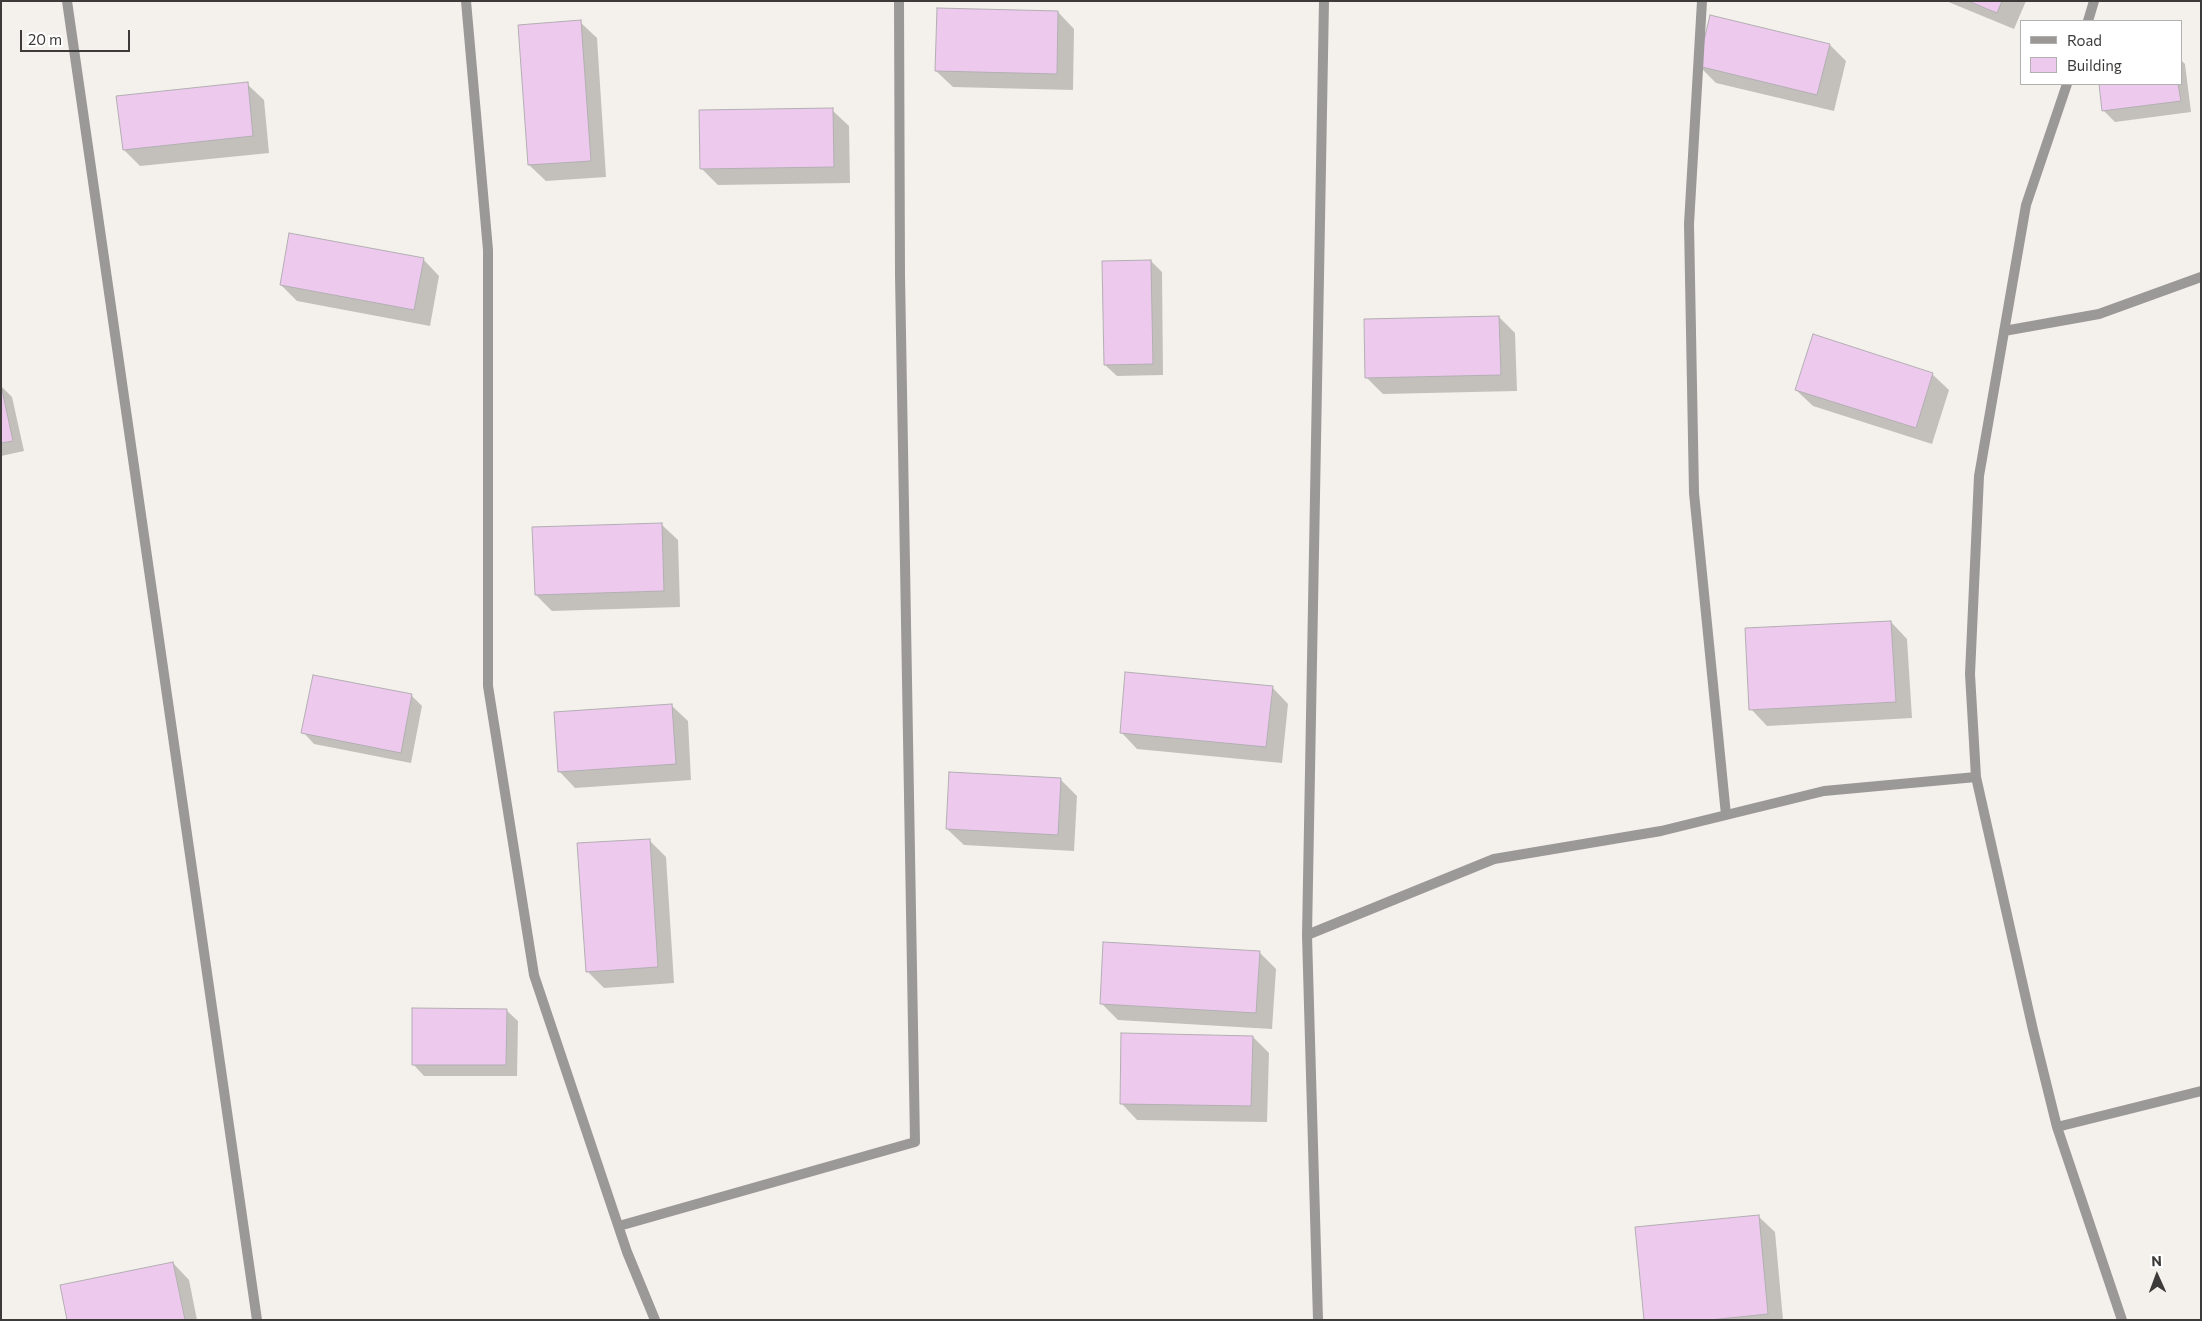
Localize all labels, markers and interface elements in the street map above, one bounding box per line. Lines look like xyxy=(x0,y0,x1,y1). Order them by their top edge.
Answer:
scale bar xyxy=(22,20,132,52)
legend xyxy=(2020,20,2182,85)
text: 20 m xyxy=(28,30,62,48)
text: Road xyxy=(2067,31,2102,49)
text: Building xyxy=(2067,56,2122,74)
north arrow xyxy=(2132,1251,2182,1301)
text: N xyxy=(2151,1252,2162,1269)

